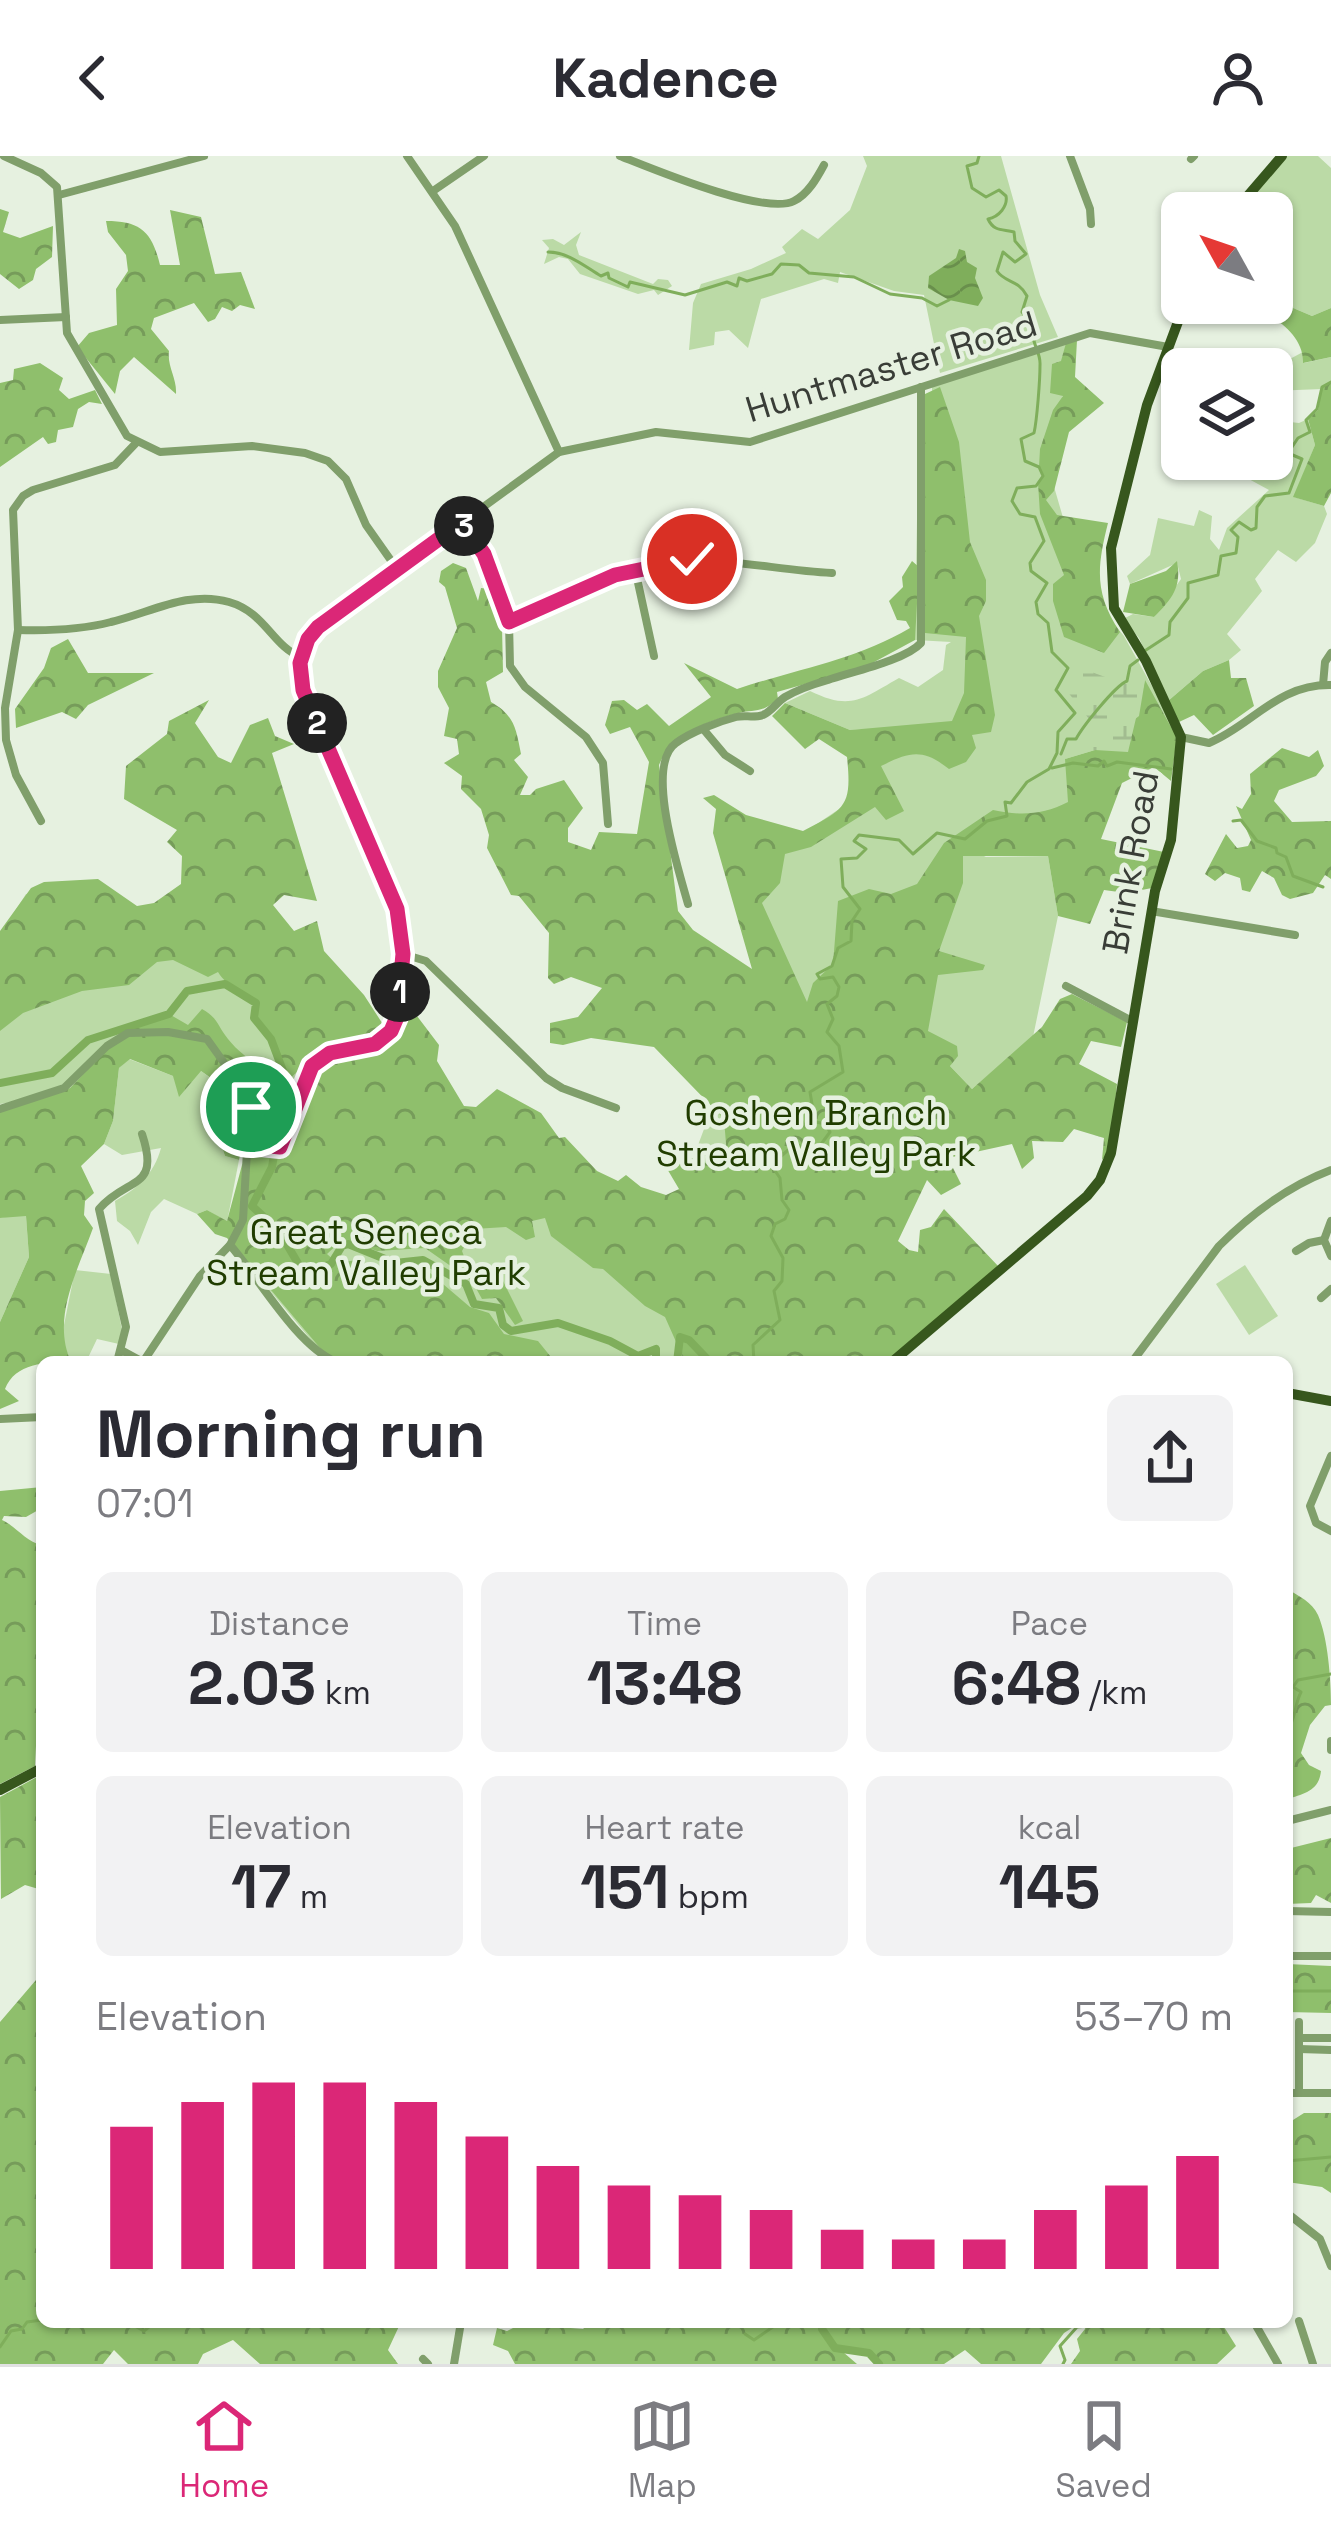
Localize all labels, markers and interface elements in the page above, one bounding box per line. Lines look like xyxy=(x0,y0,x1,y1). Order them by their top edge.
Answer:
text: Kadence xyxy=(552,44,779,113)
icon: back xyxy=(60,45,126,111)
icon: person xyxy=(1205,45,1271,111)
north arrow xyxy=(1161,192,1293,324)
map controls xyxy=(1161,192,1293,480)
street label: Huntmaster Road xyxy=(740,301,1043,433)
button: layers xyxy=(1161,348,1293,480)
pin: 3 xyxy=(434,496,494,556)
text: 3 xyxy=(454,505,474,547)
pin xyxy=(641,508,743,610)
icon: check xyxy=(659,526,725,592)
pin: 2 xyxy=(287,693,347,753)
text: 2 xyxy=(307,702,327,744)
street label: Brink Road xyxy=(1092,767,1170,957)
pin: 1 xyxy=(370,962,430,1022)
text: 1 xyxy=(393,971,407,1013)
pin xyxy=(200,1056,302,1158)
icon: arrive xyxy=(218,1074,284,1140)
park label: Goshen Branch Stream Valley Park xyxy=(656,1090,976,1177)
park label: Great Seneca Stream Valley Park xyxy=(206,1209,526,1296)
text: Morning run xyxy=(96,1392,486,1476)
button: share xyxy=(1107,1395,1233,1521)
text: 07:01 xyxy=(96,1479,193,1528)
text: Distance xyxy=(209,1603,350,1645)
text: Time xyxy=(627,1603,702,1645)
text: Pace xyxy=(1011,1603,1088,1645)
text: 2.03 xyxy=(188,1645,316,1722)
text: 13:48 xyxy=(587,1645,742,1722)
text: 6:48 xyxy=(952,1645,1081,1722)
text: km xyxy=(316,1672,371,1714)
text: /km xyxy=(1081,1672,1147,1714)
text: Elevation xyxy=(207,1807,352,1849)
text: Heart rate xyxy=(584,1807,745,1849)
text: kcal xyxy=(1018,1807,1081,1849)
text: 17 xyxy=(231,1849,291,1926)
text: 151 xyxy=(580,1849,669,1926)
text: 145 xyxy=(999,1849,1100,1926)
text: m xyxy=(291,1876,328,1918)
text: bpm xyxy=(669,1876,749,1918)
text: Elevation xyxy=(96,1992,267,2041)
text: 53–70 m xyxy=(1074,1992,1233,2041)
tab: Home xyxy=(179,2393,269,2507)
tab: Map xyxy=(628,2393,697,2507)
tab: Saved xyxy=(1055,2393,1152,2507)

